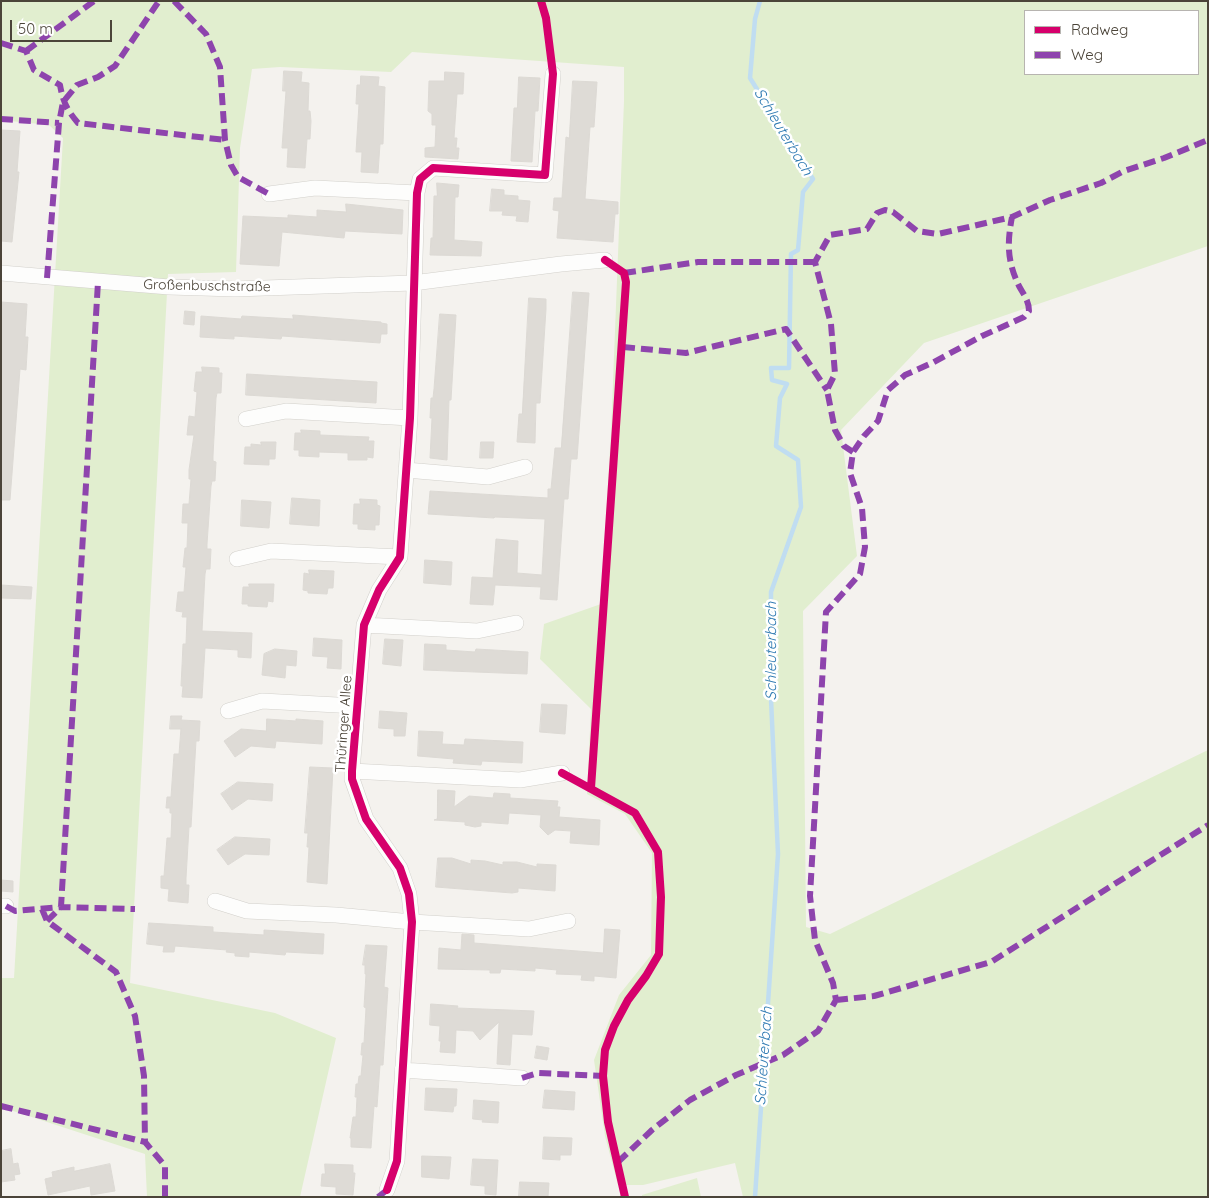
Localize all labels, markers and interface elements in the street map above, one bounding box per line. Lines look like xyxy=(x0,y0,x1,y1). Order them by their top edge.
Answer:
scale bar xyxy=(12,10,115,42)
legend xyxy=(1024,10,1199,75)
text: 50 m xyxy=(18,19,53,38)
text: Radweg xyxy=(1071,20,1128,39)
text: Weg xyxy=(1071,45,1103,64)
water label: Schleuterbach xyxy=(750,85,816,179)
street label: Großenbuschstraße xyxy=(143,276,271,296)
water label: Schleuterbach xyxy=(762,602,780,700)
street label: Thüringer Allee xyxy=(332,675,356,773)
water label: Schleuterbach xyxy=(752,1006,776,1106)

